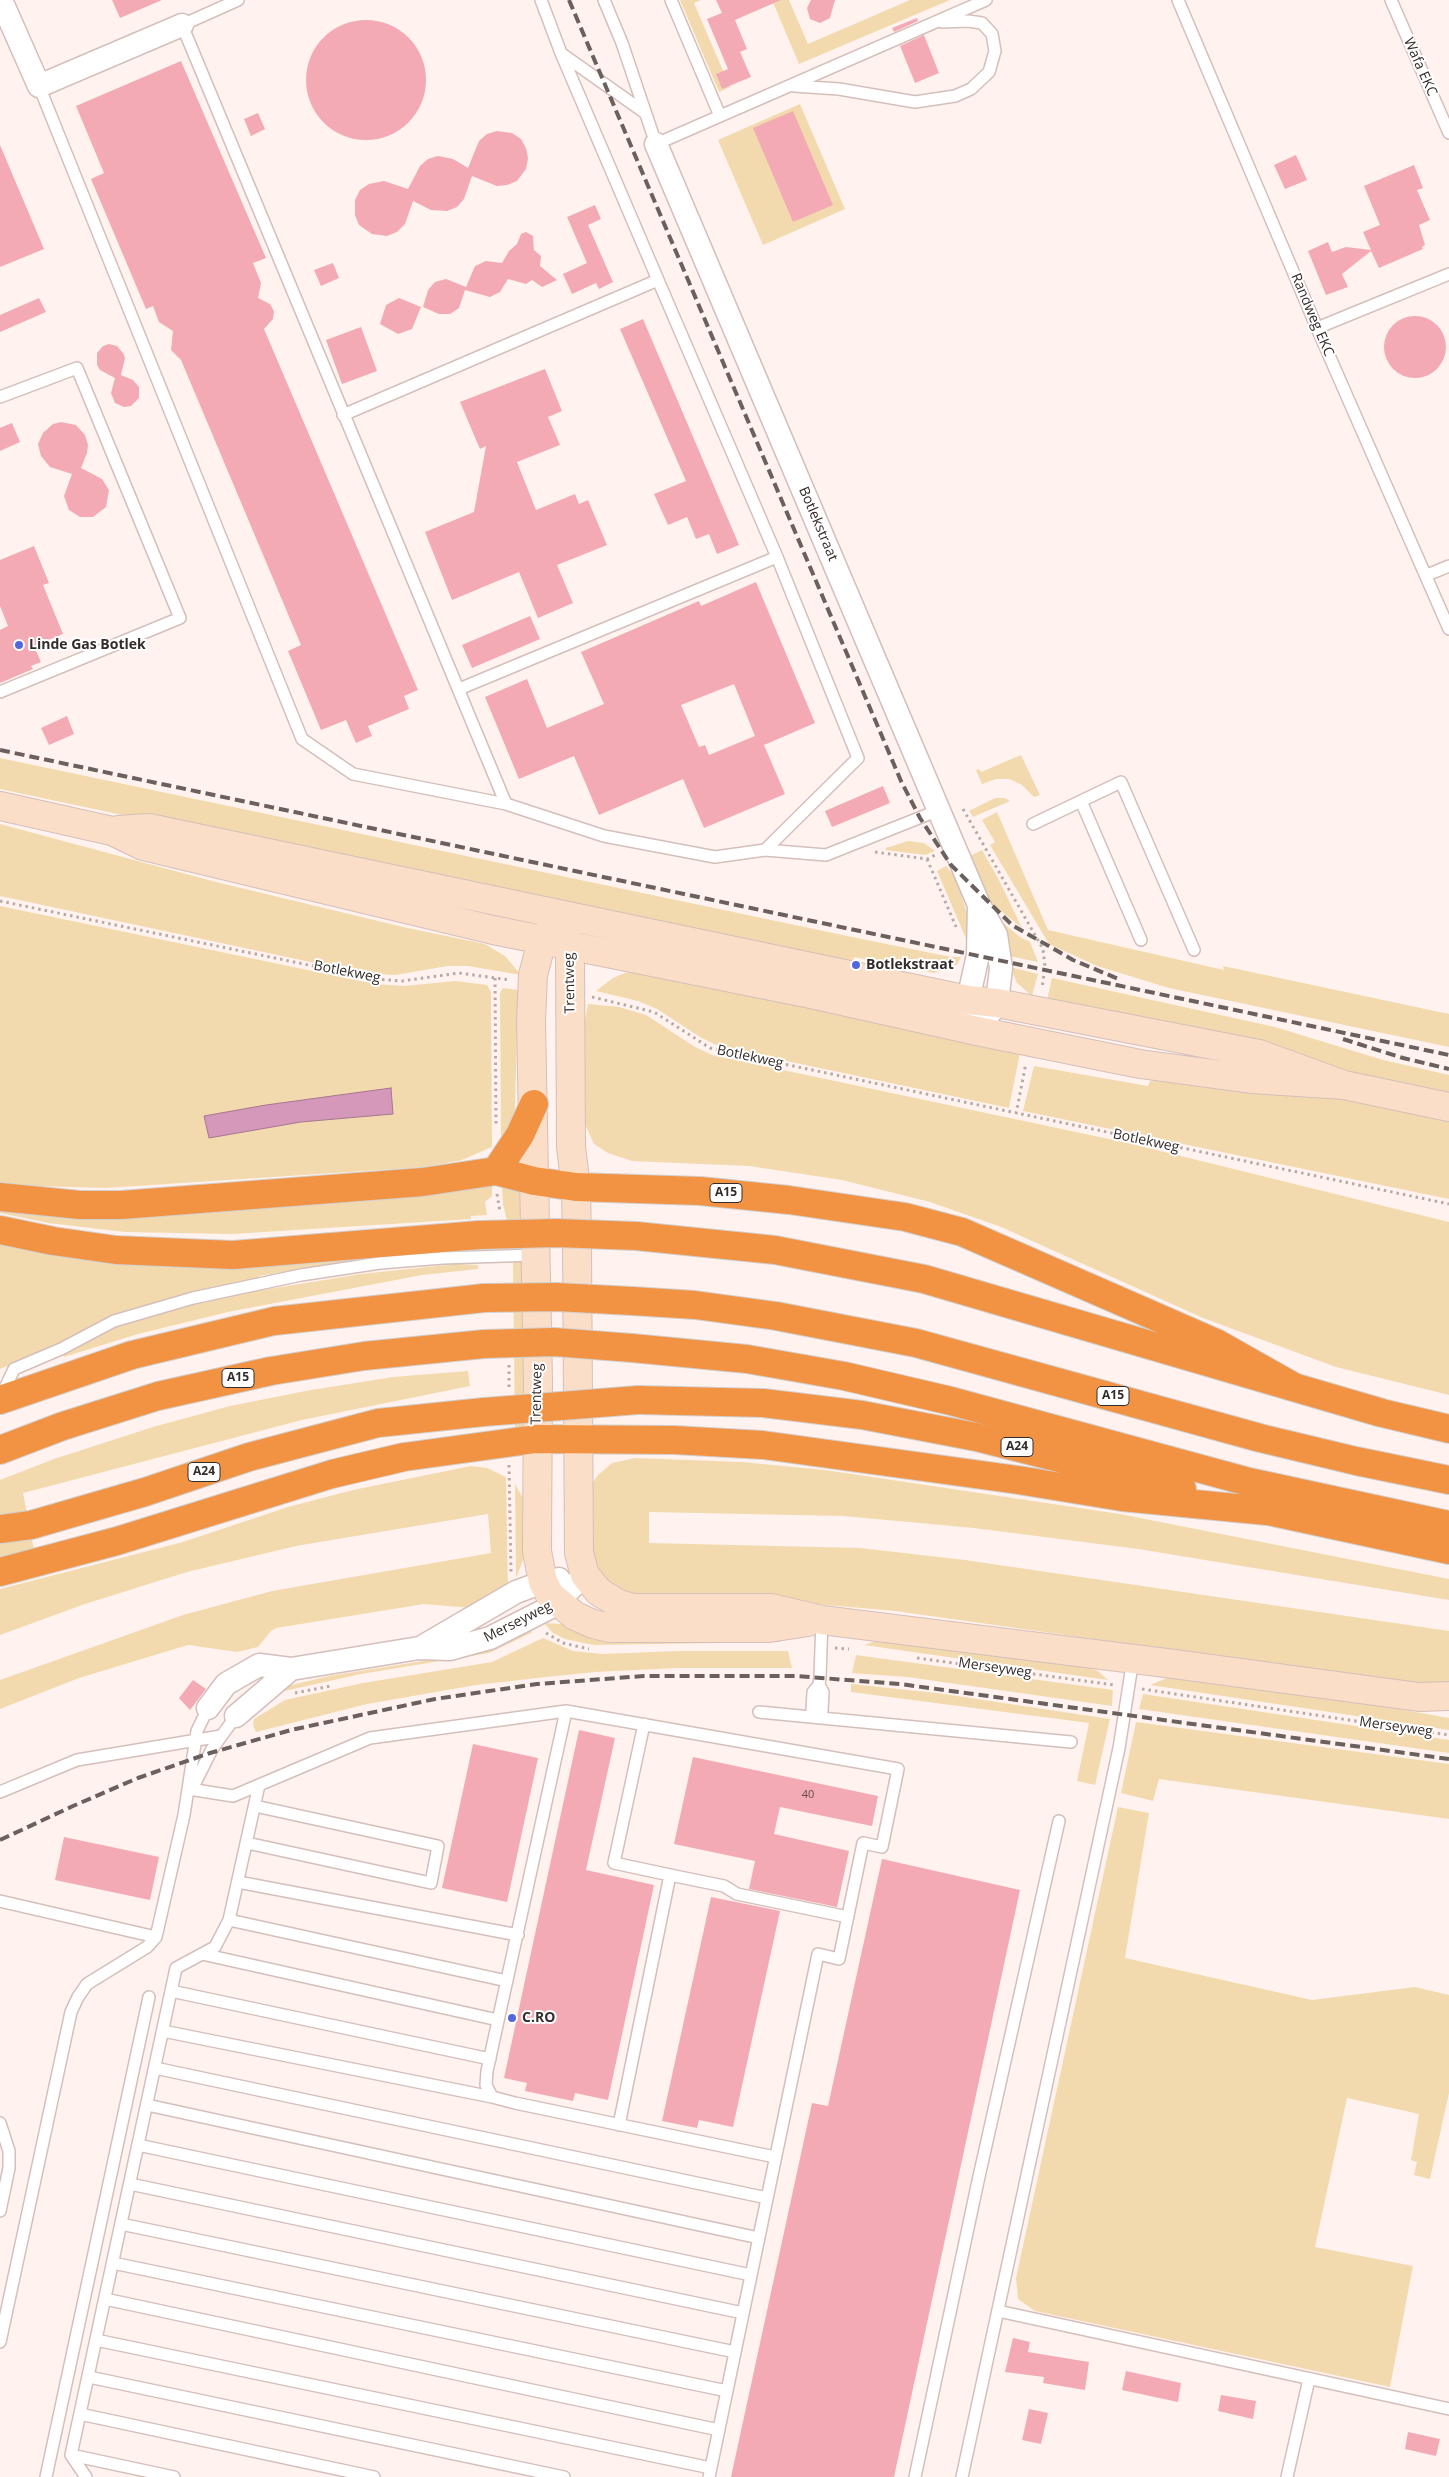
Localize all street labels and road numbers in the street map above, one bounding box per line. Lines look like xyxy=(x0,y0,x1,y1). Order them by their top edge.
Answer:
street label: Wafa EKC xyxy=(1400,35,1440,99)
street label: Randweg EKC xyxy=(1287,271,1337,359)
street label: Botlekstraat xyxy=(795,484,841,564)
street label: Trentweg xyxy=(561,952,579,1014)
street label: Botlekweg xyxy=(312,957,382,987)
street label: Botlekweg xyxy=(715,1042,785,1072)
street label: Botlekweg xyxy=(1111,1126,1181,1156)
road number: A15 xyxy=(710,1184,742,1202)
street label: Trentweg xyxy=(528,1363,546,1425)
road number: A15 xyxy=(222,1369,254,1388)
road number: A15 xyxy=(1097,1386,1129,1405)
road number: A24 xyxy=(1001,1438,1033,1456)
road number: A24 xyxy=(188,1462,220,1481)
street label: Merseyweg xyxy=(481,1598,555,1646)
street label: Merseyweg xyxy=(957,1655,1033,1681)
street label: Merseyweg xyxy=(1358,1714,1434,1740)

